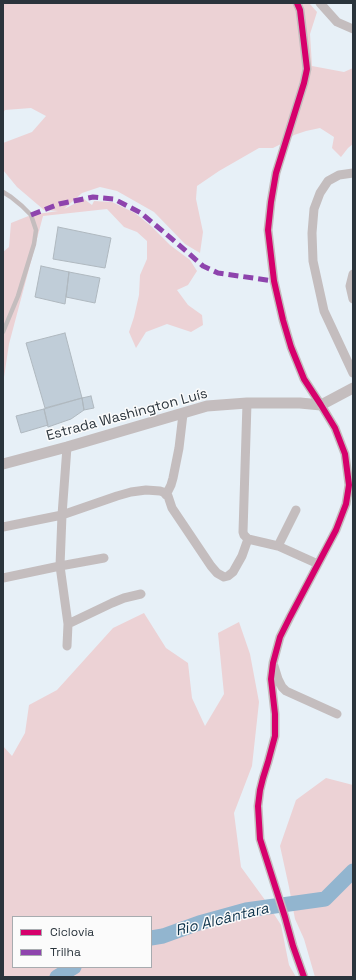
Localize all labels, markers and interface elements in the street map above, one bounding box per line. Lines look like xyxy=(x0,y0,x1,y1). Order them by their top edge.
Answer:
street label: Estrada Washington Luís xyxy=(45,385,209,445)
water label: Rio Alcântara xyxy=(174,900,270,940)
legend xyxy=(12,916,152,968)
text: Ciclovia xyxy=(50,924,94,940)
text: Trilha xyxy=(50,944,81,960)

